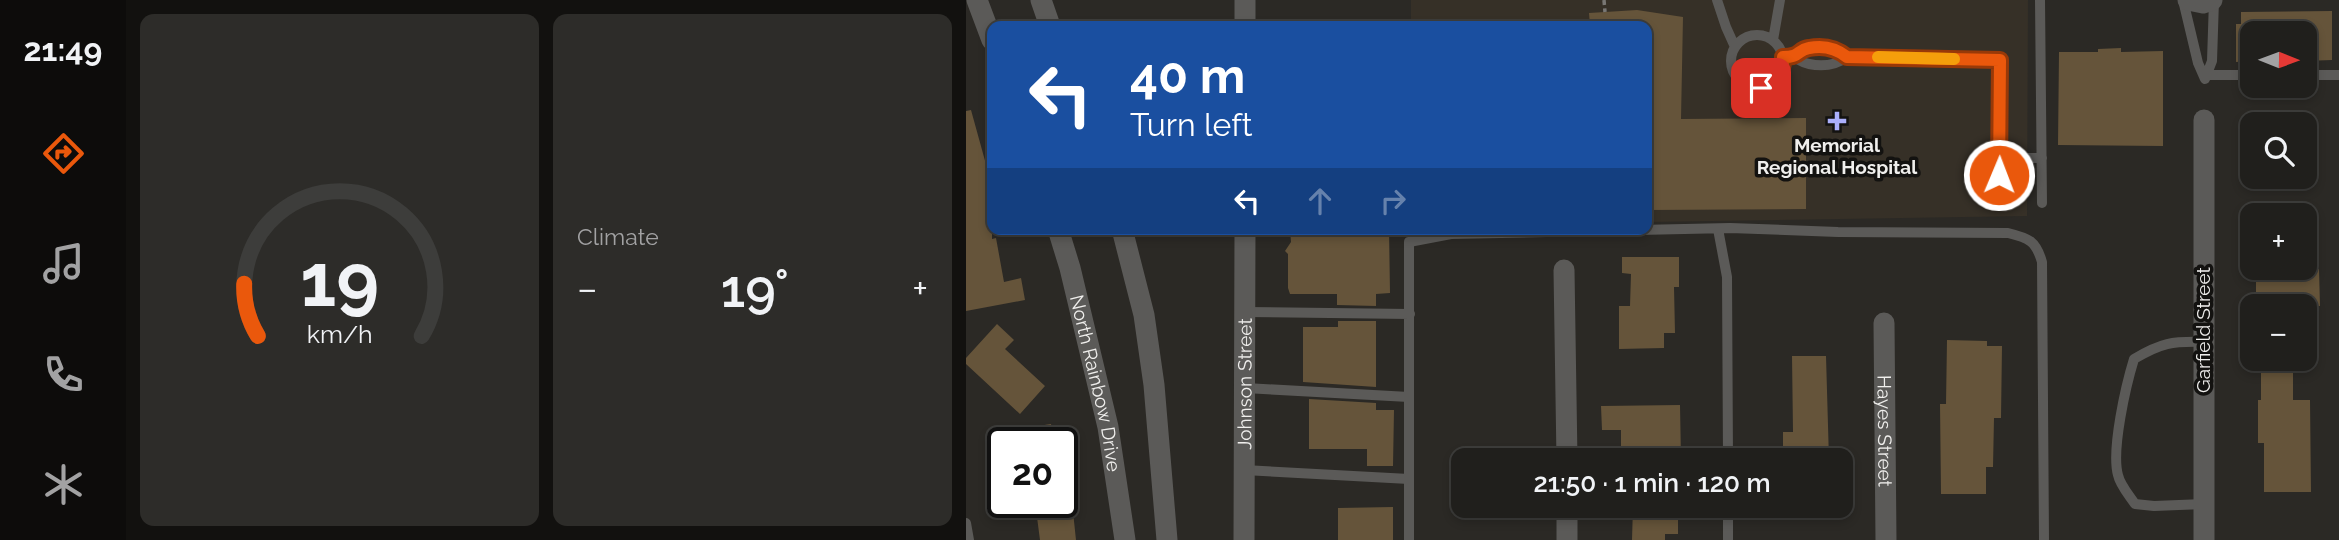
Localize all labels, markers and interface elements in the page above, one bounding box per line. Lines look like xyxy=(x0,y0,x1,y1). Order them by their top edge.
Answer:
north arrow xyxy=(2240,21,2317,98)
map controls xyxy=(2240,21,2317,371)
text: 21:49 xyxy=(24,31,102,68)
text: 40 m xyxy=(1130,47,1245,104)
icon: left xyxy=(1015,49,1106,140)
pin xyxy=(1731,58,1791,118)
icon: arrive xyxy=(1742,69,1780,107)
text: Turn left xyxy=(1130,106,1252,143)
marker: Memorial Regional Hospital xyxy=(1827,111,1847,131)
button: search xyxy=(2240,112,2317,189)
icon: directions xyxy=(39,129,88,178)
place label: Memorial Regional Hospital xyxy=(1757,134,1918,178)
position arrow xyxy=(1962,138,2036,212)
icon: left xyxy=(1228,182,1266,220)
icon: ahead xyxy=(1301,182,1339,220)
icon: right xyxy=(1374,182,1412,220)
button: + xyxy=(2240,203,2317,280)
text: Climate xyxy=(577,223,659,250)
text: 19 xyxy=(300,238,379,323)
icon: music xyxy=(39,239,88,288)
text: 19° xyxy=(721,258,789,319)
text: − xyxy=(577,266,597,311)
text: + xyxy=(912,266,928,311)
street label: Garfield Street xyxy=(2192,266,2214,393)
street label: North Rainbow Drive xyxy=(1066,293,1126,473)
button: − xyxy=(2240,294,2317,371)
street label: Johnson Street xyxy=(1233,318,1256,450)
text: km/h xyxy=(307,319,372,349)
icon: phone xyxy=(39,350,88,399)
street label: Hayes Street xyxy=(1873,375,1897,488)
speed limit sign: 20 xyxy=(987,427,1078,518)
icon: climate xyxy=(39,460,88,509)
text: 21:50 · 1 min · 120 m xyxy=(1534,468,1770,498)

